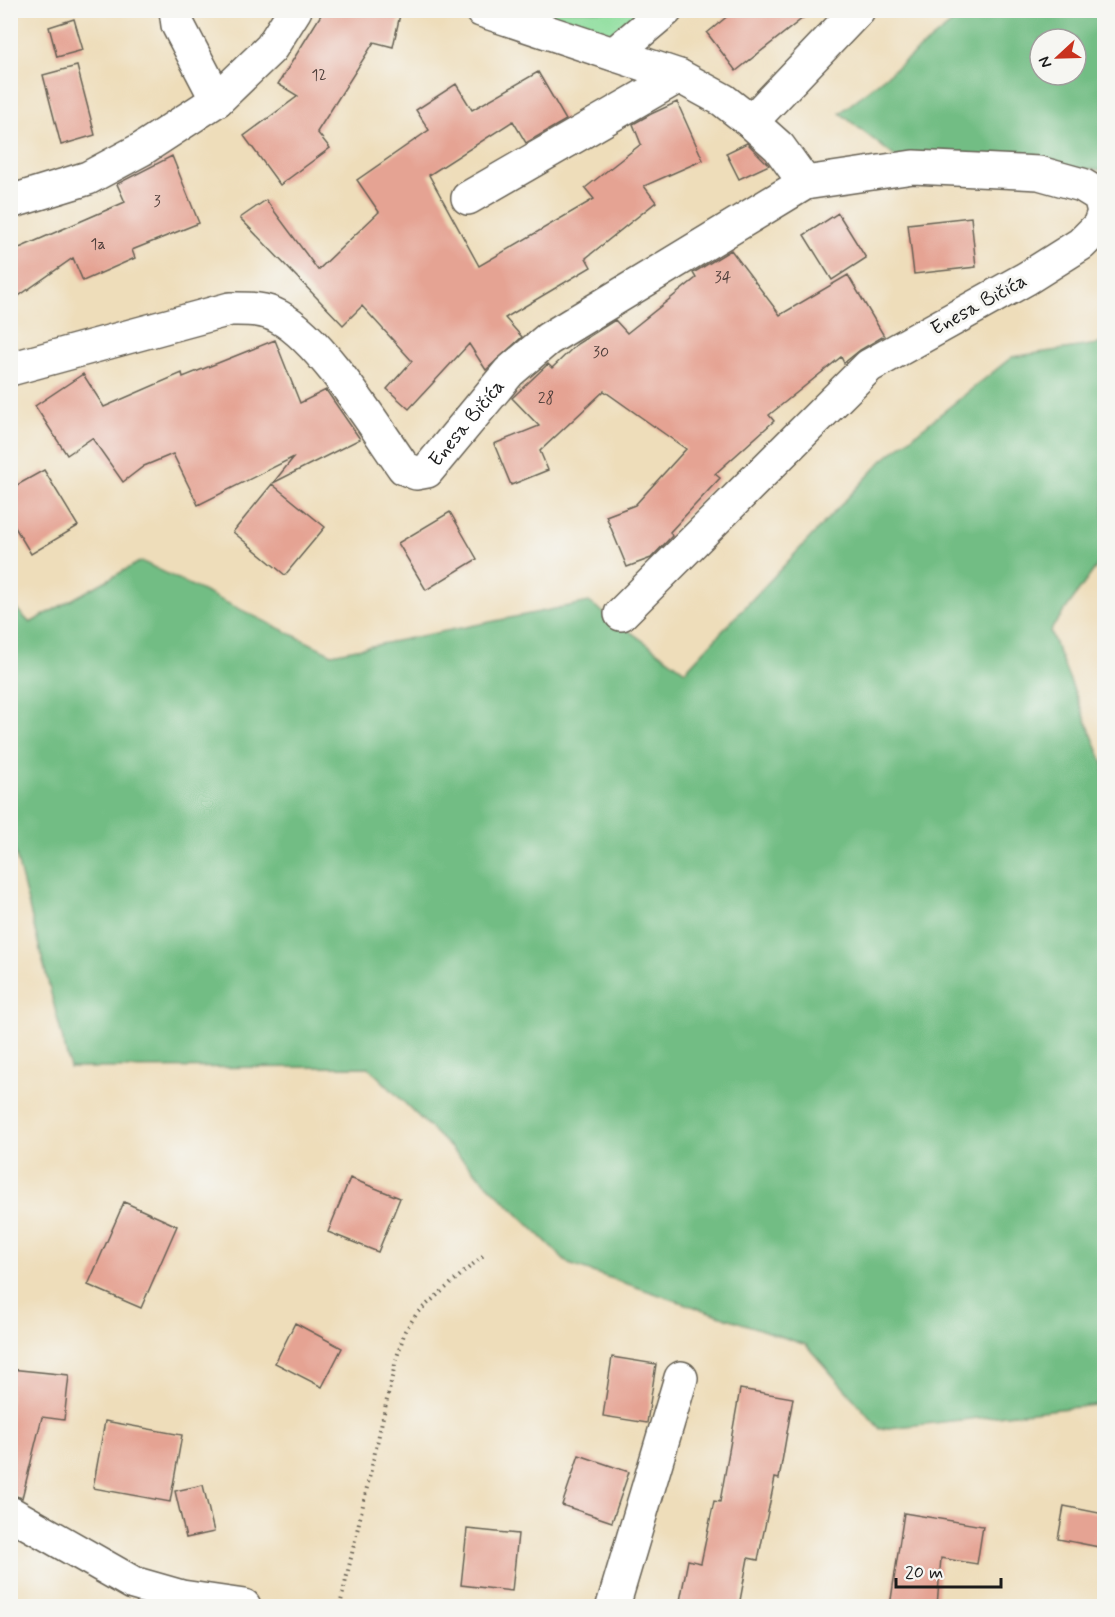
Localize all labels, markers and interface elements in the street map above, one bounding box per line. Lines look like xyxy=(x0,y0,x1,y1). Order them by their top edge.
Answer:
north arrow xyxy=(1028,27,1088,87)
text: N xyxy=(1034,53,1057,71)
house number: 12 xyxy=(311,65,327,86)
house number: 3 xyxy=(153,191,161,212)
house number: 1a xyxy=(90,234,106,255)
house number: 34 xyxy=(715,267,732,288)
street label: Enesa Bičića xyxy=(926,268,1032,342)
house number: 30 xyxy=(593,342,609,363)
street label: Enesa Bičića xyxy=(422,374,511,473)
house number: 28 xyxy=(538,388,554,409)
scale bar xyxy=(896,1551,1001,1589)
text: 20 m xyxy=(905,1561,943,1585)

